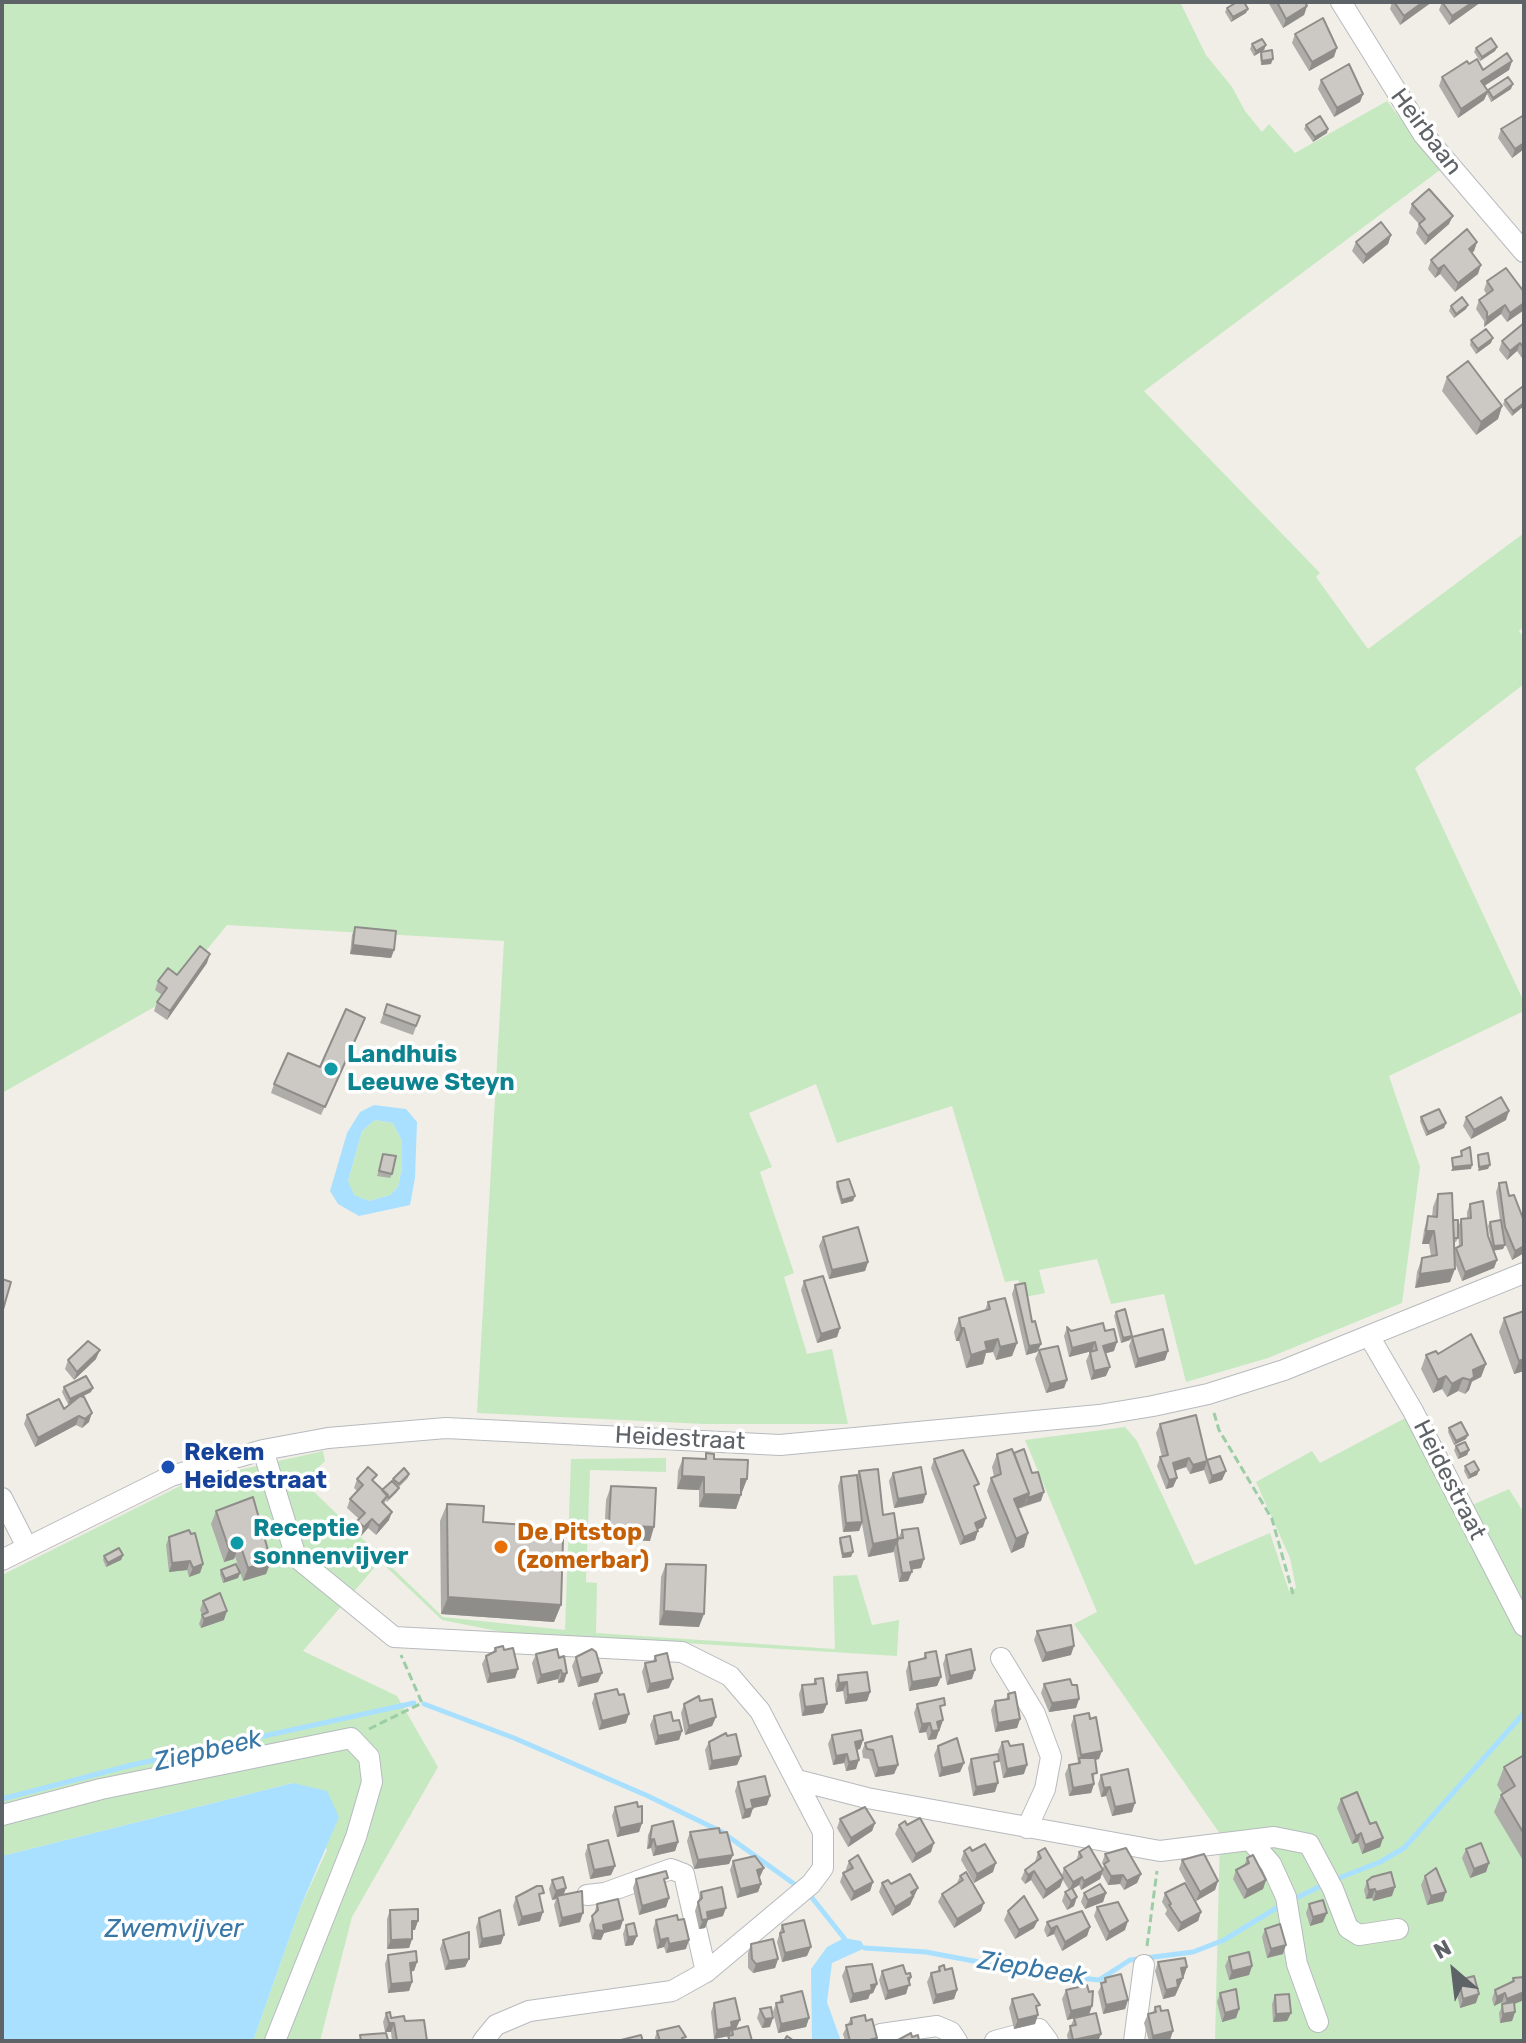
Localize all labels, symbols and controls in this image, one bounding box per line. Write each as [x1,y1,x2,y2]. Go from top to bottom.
street label: Heirbaan [1384,83,1468,181]
place label: Landhuis Leeuwe Steyn [347,1041,515,1097]
marker: Landhuis Leeuwe Steyn [322,1060,340,1078]
street label: Heidestraat [1407,1415,1491,1545]
street label: Heidestraat [614,1421,746,1457]
place label: Rekem Heidestraat [184,1439,327,1495]
marker: Rekem Heidestraat [159,1458,177,1476]
place label: Receptie sonnenvijver [253,1515,408,1571]
place label: De Pitstop (zomerbar) [517,1519,649,1575]
marker: Receptie sonnenvijver [228,1534,246,1552]
marker: De Pitstop (zomerbar) [492,1538,510,1556]
water label: Ziepbeek [151,1723,265,1779]
water label: Zwemvijver [105,1913,243,1945]
north arrow [1414,1931,1494,2011]
text: N [1429,1934,1456,1965]
water label: Ziepbeek [975,1945,1089,1993]

